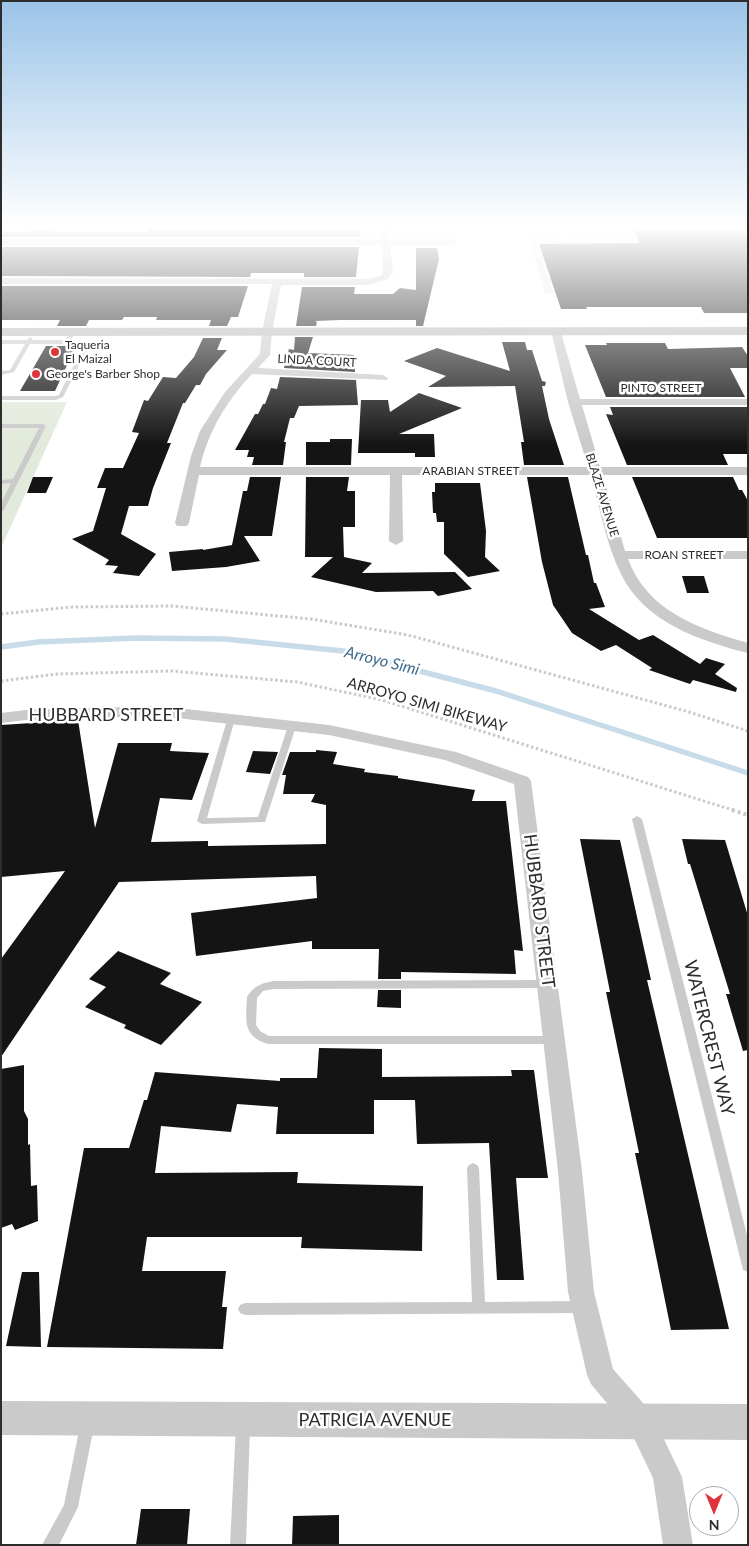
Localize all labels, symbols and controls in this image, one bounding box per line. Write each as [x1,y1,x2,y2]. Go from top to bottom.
place label: Taqueria El Maizal [65,338,112,366]
marker: Taqueria El Maizal [49,346,61,358]
street label: LINDA COURT [277,352,357,370]
place label: George's Barber Shop [46,367,160,381]
marker: George's Barber Shop [30,368,42,380]
street label: PINTO STREET [620,381,702,395]
street label: BLAZE AVENUE [582,451,622,539]
street label: ARABIAN STREET [422,464,520,478]
street label: ROAN STREET [644,548,724,562]
water label: Arroyo Simi [343,642,421,680]
street label: ARROYO SIMI BIKEWAY [345,674,509,736]
street label: HUBBARD STREET [29,704,183,726]
street label: HUBBARD STREET [519,833,559,989]
street label: WATERCREST WAY [679,958,739,1118]
street label: PATRICIA AVENUE [299,1409,451,1431]
north arrow [689,1486,739,1536]
text: N [709,1517,719,1534]

